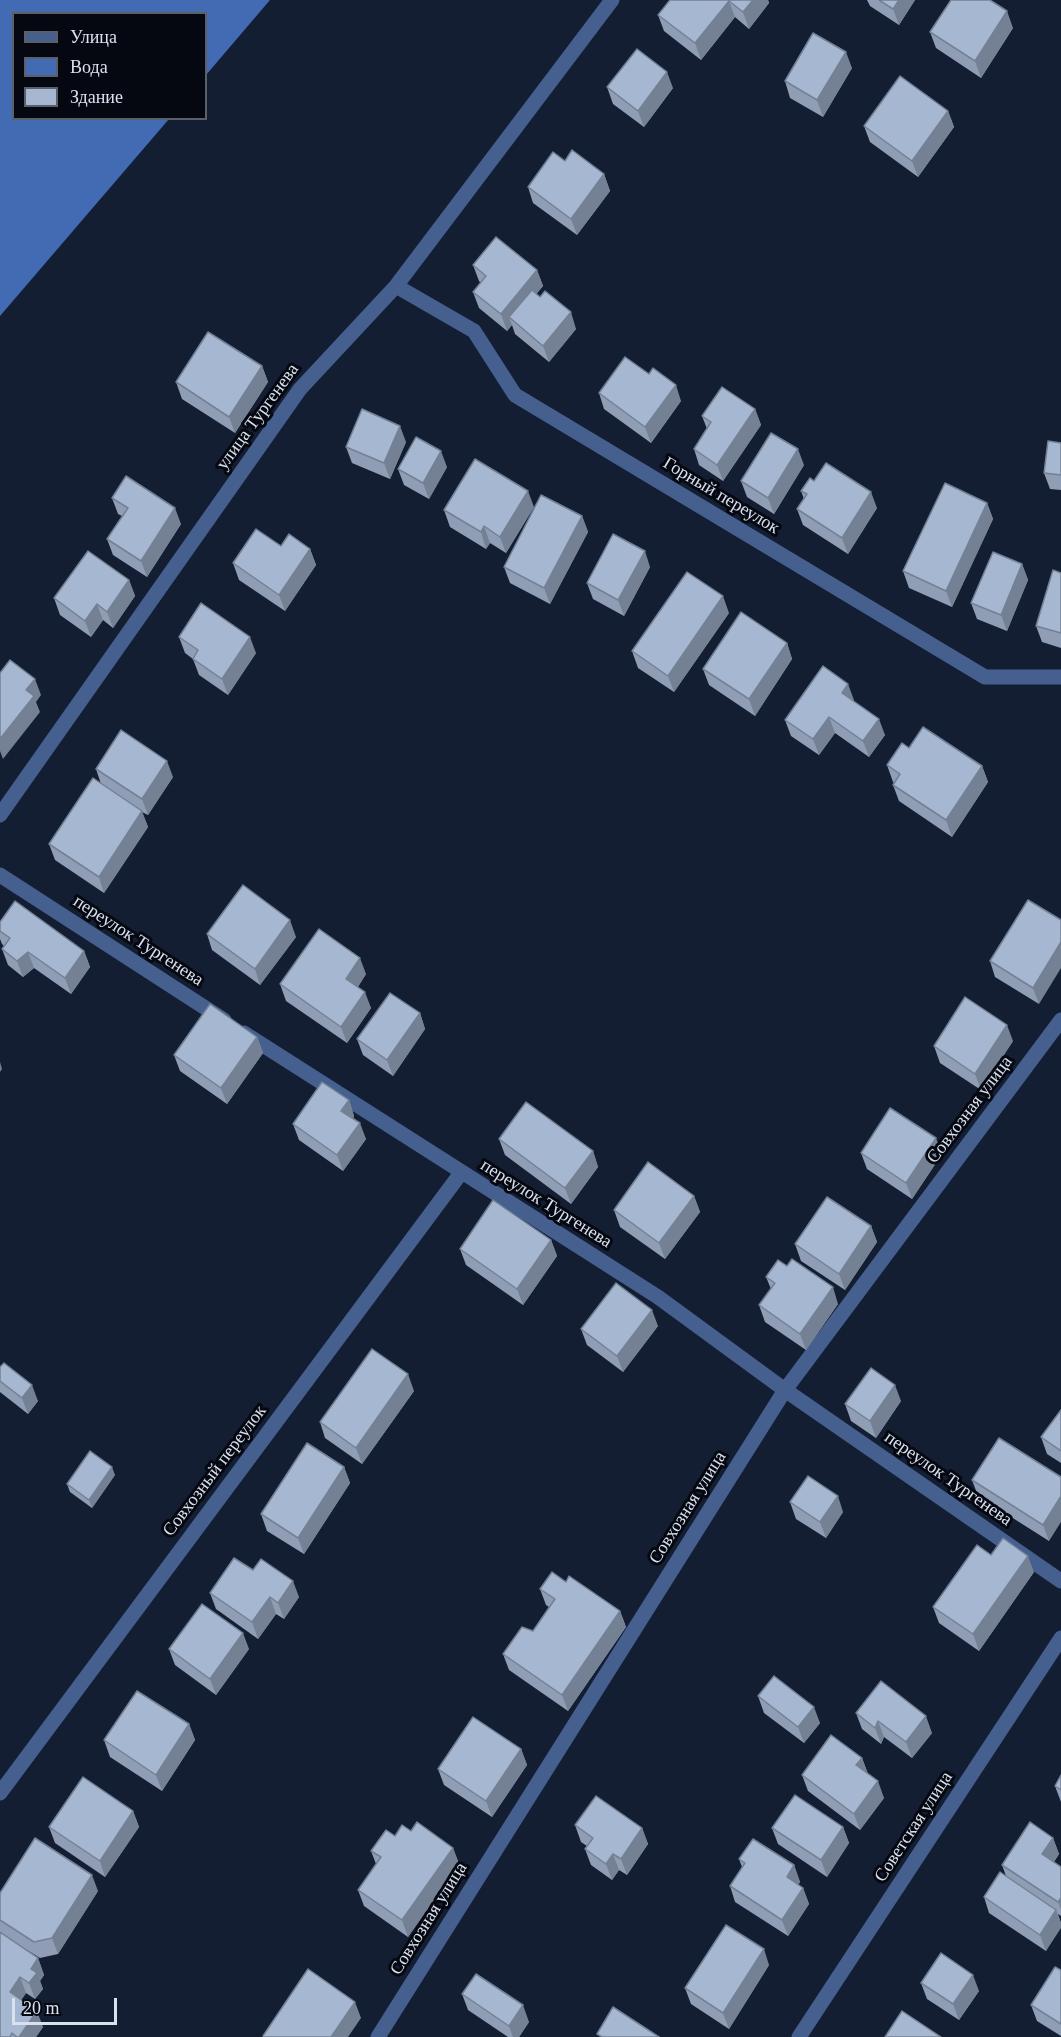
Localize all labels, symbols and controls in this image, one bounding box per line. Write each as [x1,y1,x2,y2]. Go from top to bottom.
legend [12,12,207,120]
text: Улица [70,27,117,47]
text: Вода [70,57,108,77]
text: Здание [70,87,123,107]
street label: улица Тургенева [212,360,304,474]
street label: Горный переулок [659,453,783,539]
street label: переулок Тургенева [69,891,207,991]
street label: Совхозная улица [923,1052,1017,1168]
street label: переулок Тургенева [476,1155,616,1253]
street label: Совхозный переулок [159,1401,271,1541]
street label: переулок Тургенева [880,1427,1016,1531]
street label: Совхозная улица [645,1448,731,1568]
street label: Советская улица [870,1768,958,1886]
street label: Совхозная улица [386,1859,472,1979]
scale bar [15,1986,120,2024]
text: 20 m [23,1998,60,2018]

